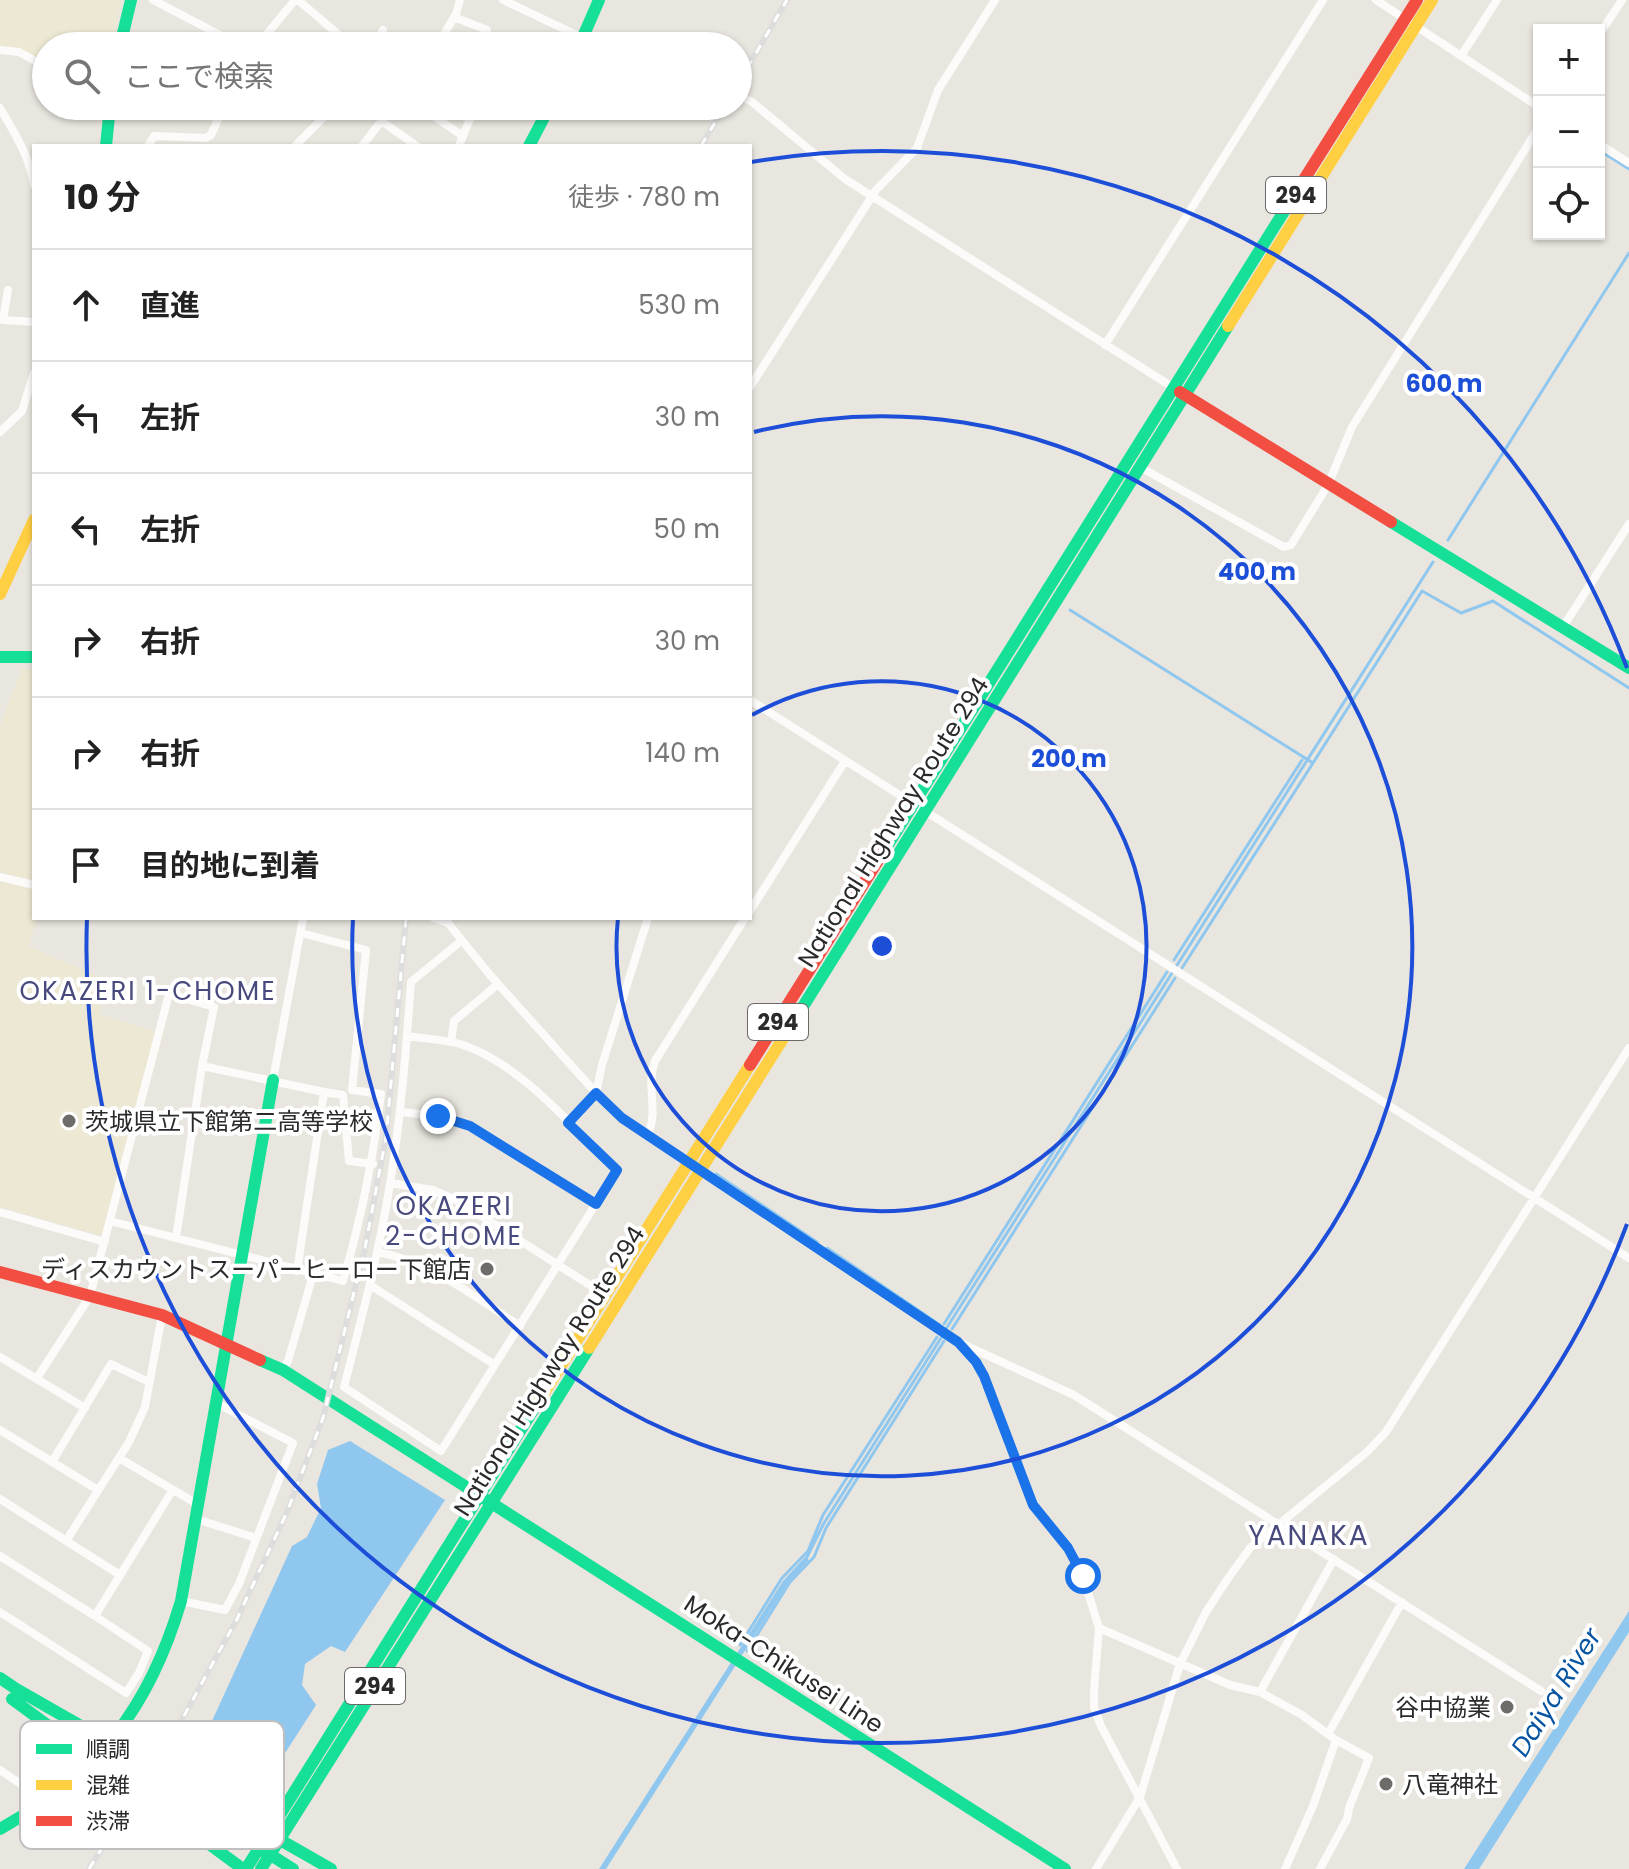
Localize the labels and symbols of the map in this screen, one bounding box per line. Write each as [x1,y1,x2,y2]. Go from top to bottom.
road number: 294 [1266,177,1326,213]
text: 600 m [1405,367,1483,400]
text: 400 m [1218,555,1296,588]
street label: National Highway Route 294 [790,671,996,973]
text: 200 m [1031,742,1107,775]
centre of rings [868,932,896,960]
district label: OKAZERI 1-CHOME [20,973,276,1009]
road number: 294 [748,1004,808,1040]
route end [420,1098,456,1134]
place label: 茨城県立下館第二高等学校 [85,1105,373,1138]
marker: 茨城県立下館第二高等学校 [60,1112,78,1130]
district label: OKAZERI 2-CHOME [385,1188,523,1254]
street label: National Highway Route 294 [446,1220,652,1522]
place label: ディスカウントスーパーヒーロー下館店 [41,1253,471,1286]
marker: ディスカウントスーパーヒーロー下館店 [478,1260,496,1278]
district label: YANAKA [1248,1516,1370,1555]
route start [1065,1558,1101,1594]
street label: Moka-Chikusei Line [678,1587,890,1741]
water label: Daiya River [1502,1620,1610,1763]
road number: 294 [345,1668,405,1704]
place label: 谷中協業 [1395,1691,1491,1724]
marker: 谷中協業 [1498,1698,1516,1716]
legend [20,1721,284,1849]
text: 順調 [86,1734,130,1765]
place label: 八竜神社 [1402,1768,1498,1801]
text: 混雑 [86,1770,130,1801]
marker: 八竜神社 [1377,1775,1395,1793]
text: 渋滞 [86,1806,130,1837]

